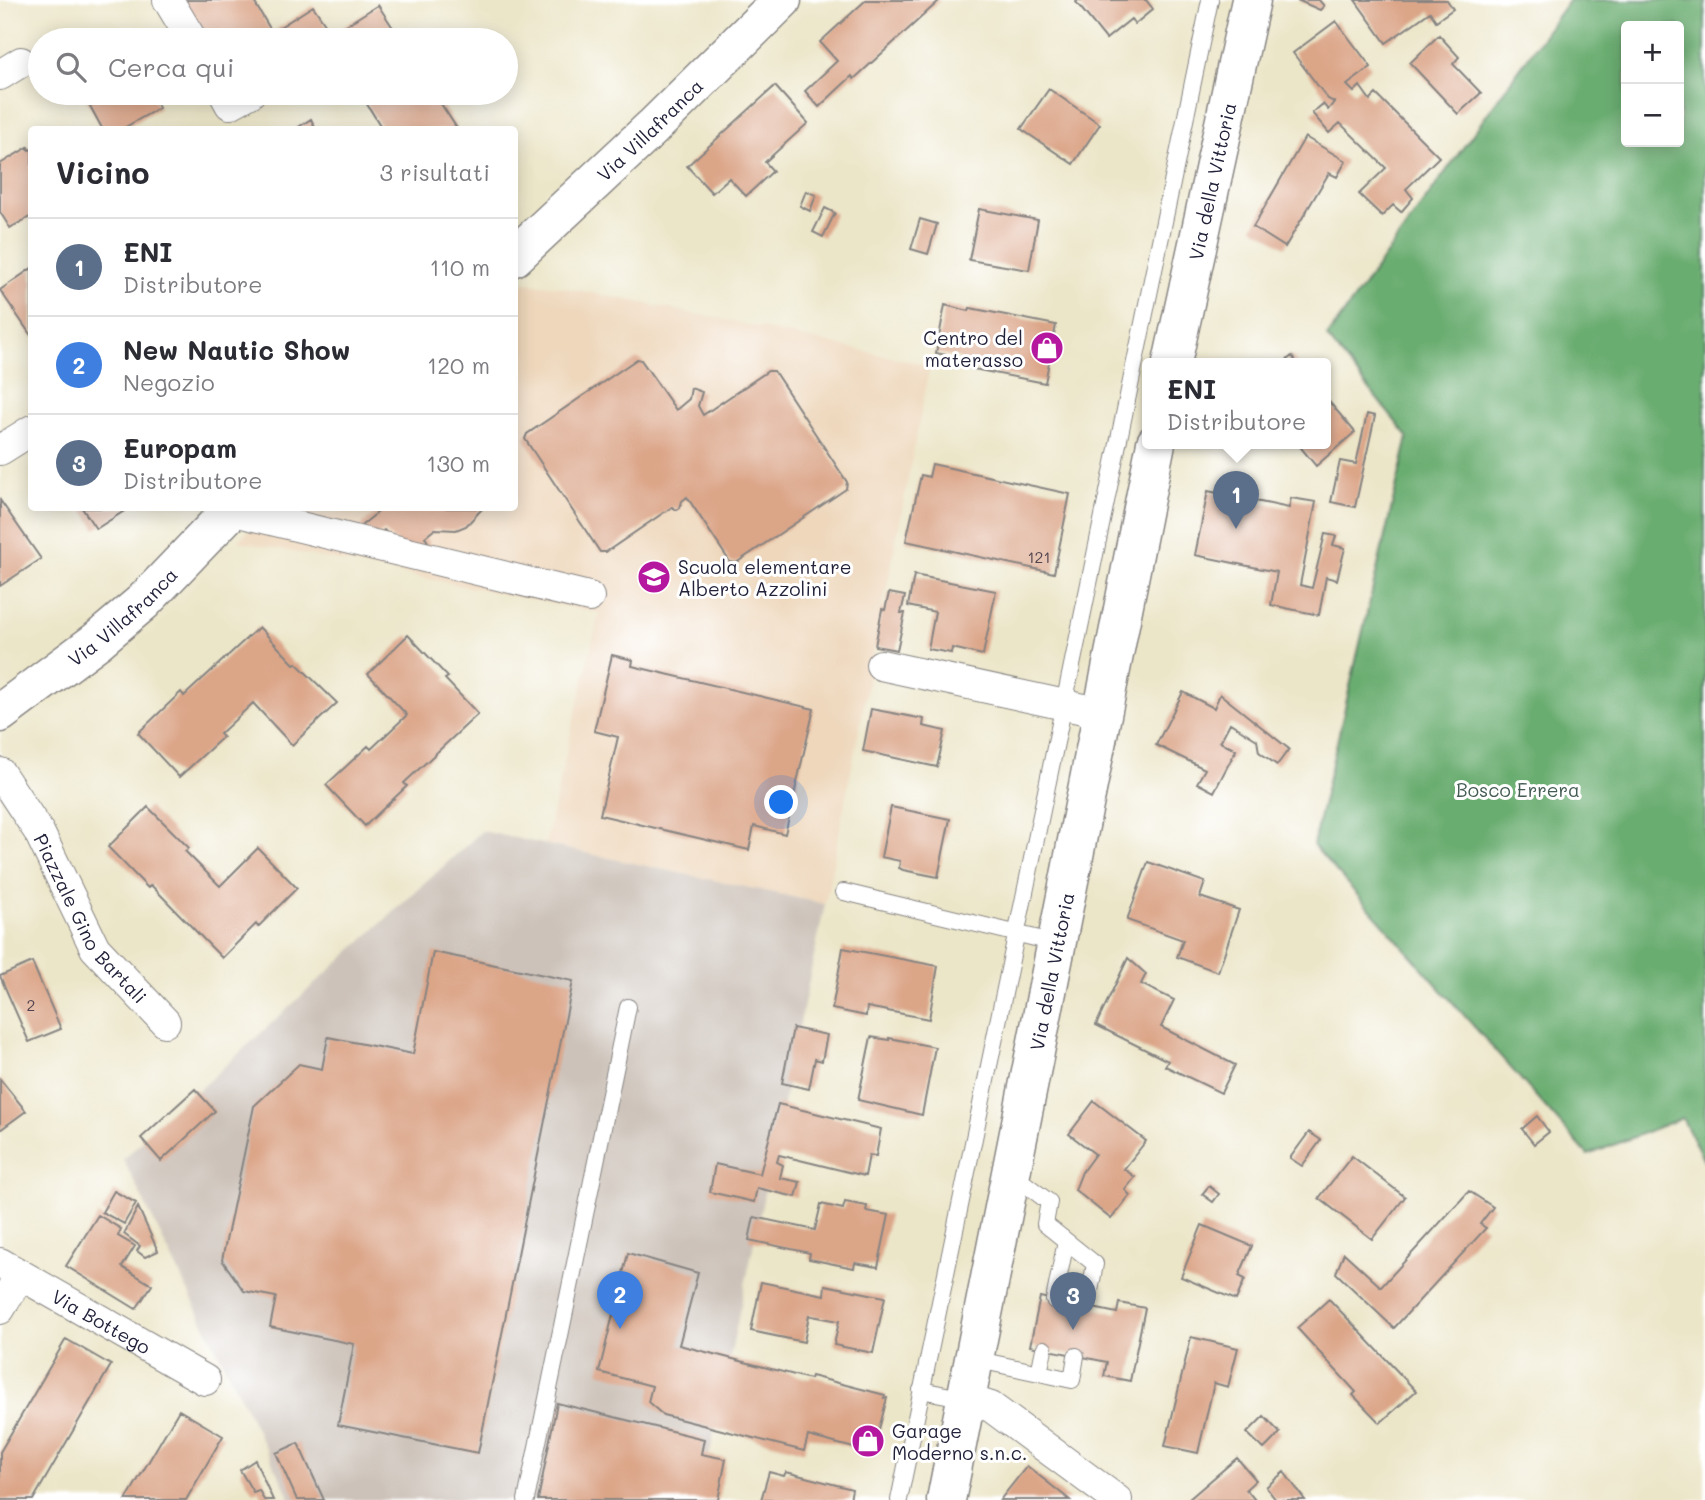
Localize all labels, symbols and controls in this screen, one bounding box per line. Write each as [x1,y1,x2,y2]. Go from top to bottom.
map controls [1621,21,1684,147]
button: + [1621,21,1684,84]
search box [28,28,518,105]
icon: search [52,48,90,86]
text: Cerca qui [108,50,234,84]
street label: Via Villafranca [591,73,708,186]
button: − [1621,84,1684,147]
street label: Via della Vittoria [1182,100,1241,262]
text: Vicino [56,152,150,192]
text: 3 risultati [379,157,490,187]
text: ENI [123,235,173,269]
text: 1 [74,252,84,282]
text: 110 m [430,252,490,282]
text: Distributore [123,269,263,299]
place label: Centro del materasso [923,325,1023,372]
shop icon: Centro del materasso [1028,329,1066,367]
text: New Nautic Show [123,333,351,367]
text: 2 [73,350,85,380]
text: 120 m [427,350,490,380]
popup [1142,358,1331,449]
text: Negozio [123,367,215,397]
text: ENI [1167,372,1216,406]
text: Distributore [1167,406,1306,436]
text: Europam [123,431,237,465]
text: 3 [72,448,86,478]
text: 130 m [426,448,490,478]
text: Distributore [123,465,263,495]
pin: 1 [1213,471,1259,529]
house number: 121 [1027,546,1051,567]
place label: Scuola elementare Alberto Azzolini [678,554,851,601]
school or university icon: Scuola elementare Alberto Azzolini [635,558,673,596]
street label: Via Villafranca [62,562,182,671]
park label: Bosco Errera [1456,777,1580,802]
your location [764,785,798,819]
street label: Piazzale Gino Bartali [29,829,153,1008]
street label: Via della Vittoria [1023,890,1079,1053]
house number: 2 [27,994,35,1015]
pin: 2 [597,1271,643,1329]
pin: 3 [1050,1272,1096,1330]
street label: Via Bottego [48,1283,156,1359]
place label: Garage Moderno s.n.c. [892,1418,1027,1465]
shop icon: Garage Moderno s.n.c. [849,1422,887,1460]

